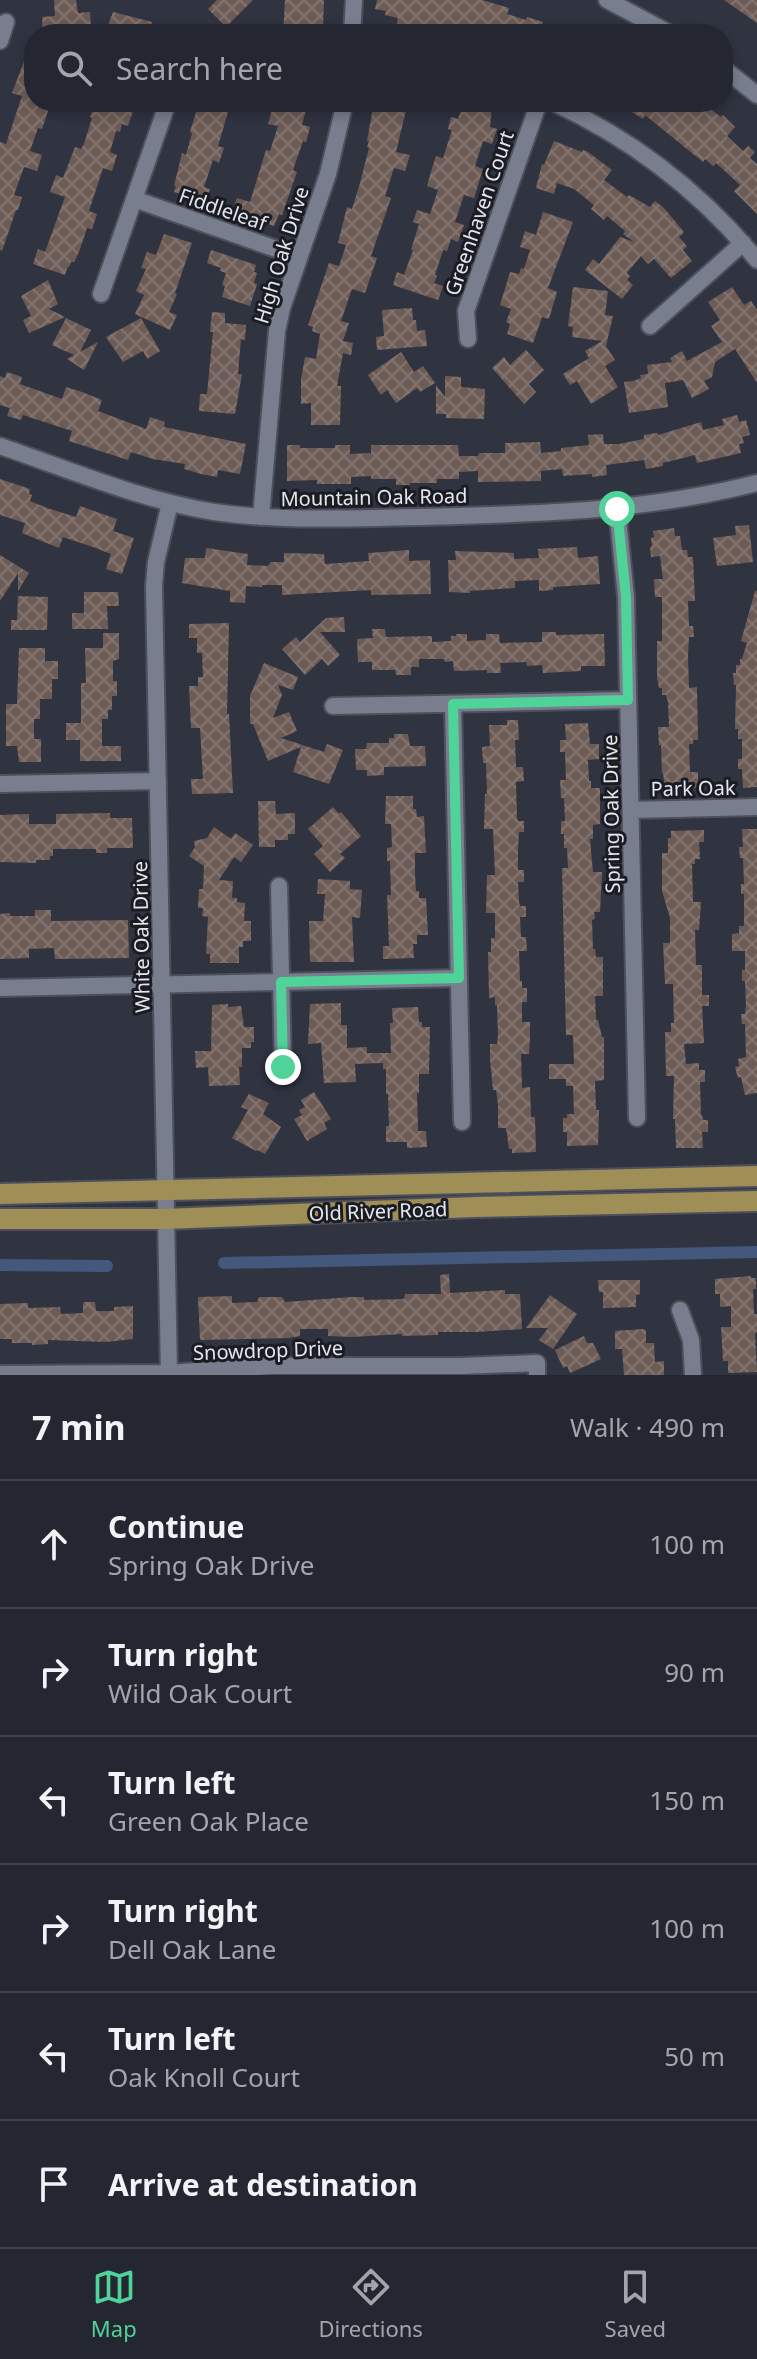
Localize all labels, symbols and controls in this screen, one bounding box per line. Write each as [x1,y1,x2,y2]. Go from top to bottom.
search box [24,24,733,112]
icon: search [52,46,96,90]
text: Search here [116,48,283,89]
street label: Greenhaven Court [438,127,520,299]
street label: Fiddleleaf [176,181,272,237]
street label: High Oak Drive [247,183,315,327]
street label: Mountain Oak Road [280,482,468,512]
route start [599,491,635,527]
street label: Spring Oak Drive [596,734,626,894]
street label: Park Oak [650,774,736,802]
street label: White Oak Drive [126,861,156,1013]
route end [265,1049,301,1085]
street label: Old River Road [308,1195,448,1227]
street label: Snowdrop Drive [193,1334,343,1366]
text: 7 min [32,1404,126,1450]
text: Walk · 490 m [570,1409,725,1445]
text: Continue [108,1506,244,1547]
icon: ahead [32,1522,76,1566]
text: 100 m [649,1526,725,1562]
text: Spring Oak Drive [108,1547,314,1583]
text: Turn right [108,1634,258,1675]
icon: right [32,1650,76,1694]
text: 90 m [664,1654,725,1690]
text: Wild Oak Court [108,1675,292,1711]
text: Turn left [108,1762,236,1803]
icon: left [32,1778,76,1822]
text: 150 m [649,1782,725,1818]
text: Green Oak Place [108,1803,309,1839]
text: Turn right [108,1890,258,1931]
icon: right [32,1906,76,1950]
text: 100 m [649,1910,725,1946]
text: Dell Oak Lane [108,1931,276,1967]
text: Turn left [108,2018,236,2059]
icon: left [32,2034,76,2078]
text: 50 m [664,2038,725,2074]
text: Oak Knoll Court [108,2059,300,2095]
icon: arrive [32,2162,76,2206]
text: Arrive at destination [108,2164,418,2205]
tab: Map [91,2265,137,2343]
tab: Directions [318,2265,423,2343]
tab: Saved [605,2265,666,2343]

